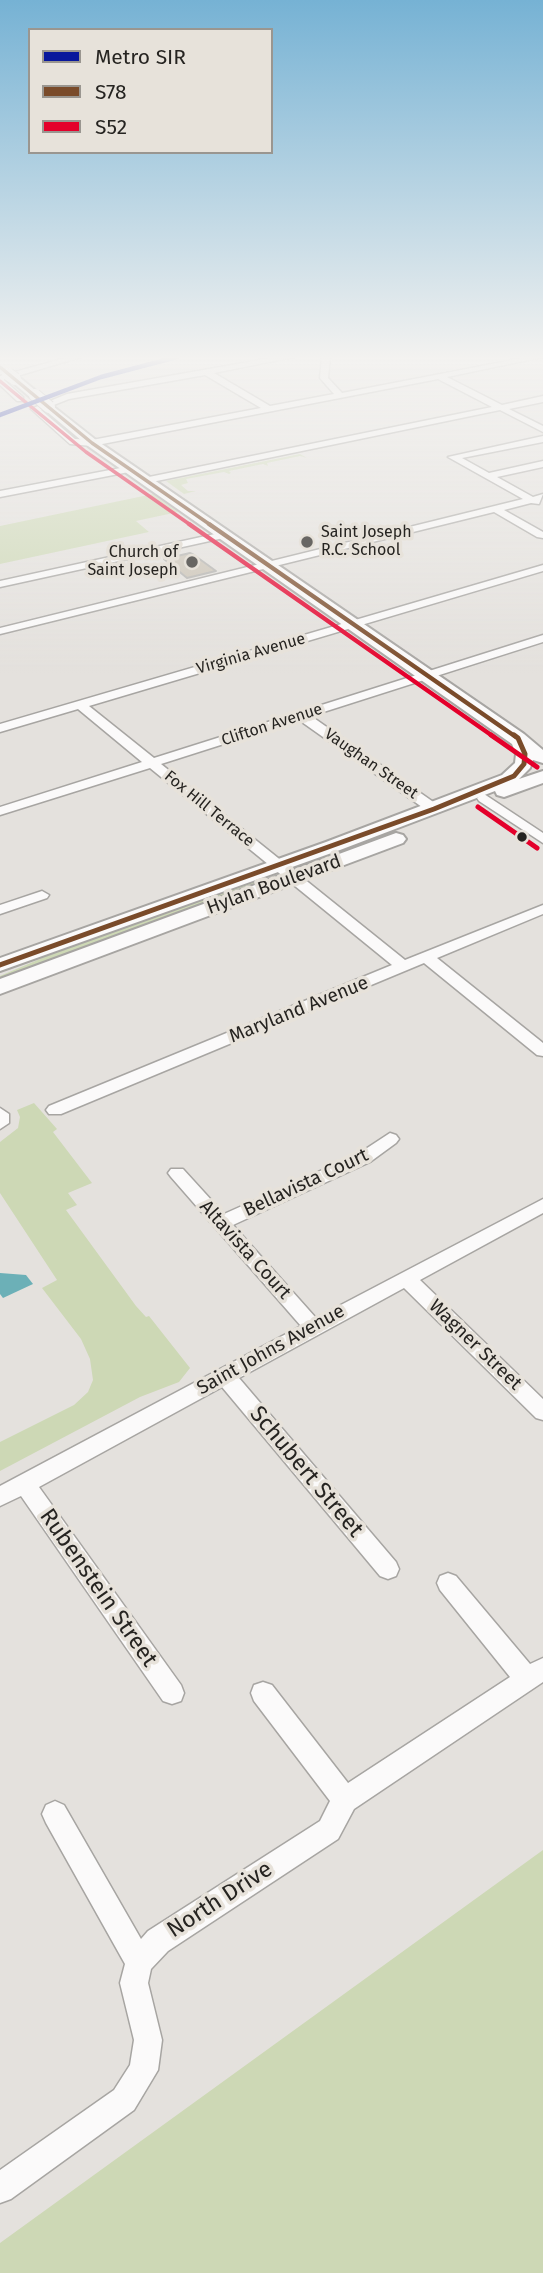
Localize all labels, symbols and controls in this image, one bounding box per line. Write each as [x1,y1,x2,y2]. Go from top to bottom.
legend [28,28,273,154]
text: Metro SIR [95,44,186,70]
text: S78 [95,79,127,105]
text: S52 [95,114,127,140]
place label: Saint Joseph R.C. School [321,523,412,561]
marker: Saint Joseph R.C. School [299,534,315,550]
place label: Church of Saint Joseph [87,543,178,581]
marker: Church of Saint Joseph [184,554,200,570]
street label: Virginia Avenue [194,629,308,679]
street label: Clifton Avenue [219,700,325,750]
street label: Vaughan Street [321,725,421,803]
street label: Fox Hill Terrace [160,767,258,851]
unlabelled marker [515,830,529,844]
street label: Hylan Boulevard [204,850,344,920]
street label: Maryland Avenue [226,972,372,1048]
street label: Bellavista Court [240,1144,372,1222]
street label: Altavista Court [195,1196,295,1304]
street label: Wagner Street [424,1295,526,1395]
street label: Saint Johns Avenue [193,1300,349,1400]
street label: Schubert Street [243,1401,369,1543]
street label: Rubenstein Street [33,1504,163,1672]
street label: North Drive [162,1856,278,1944]

